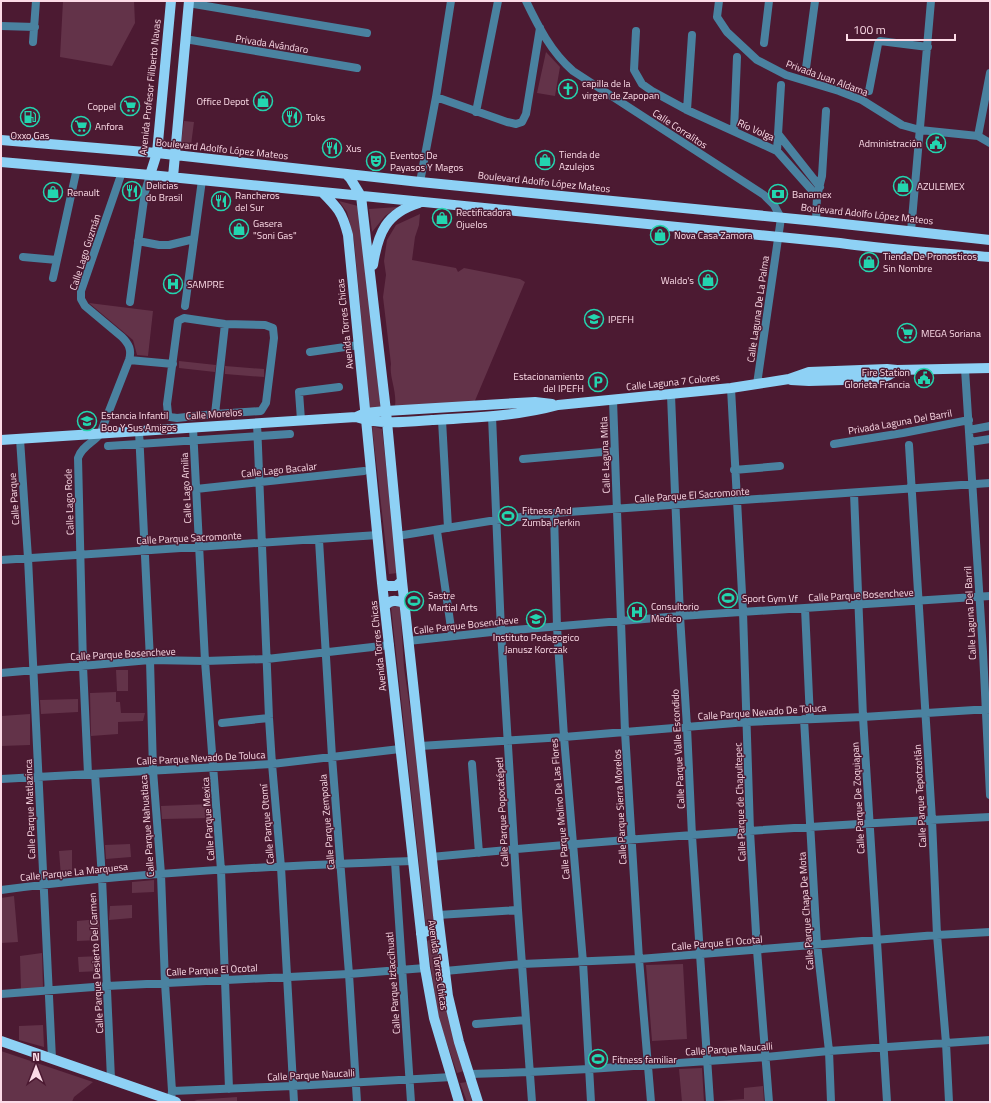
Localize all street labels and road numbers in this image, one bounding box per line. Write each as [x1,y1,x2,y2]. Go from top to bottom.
street label: Avenida Profesor Filiberto Navas [135,18,165,156]
street label: Privada Avándaro [234,31,310,57]
street label: Privada Juan Aldama [784,56,870,100]
street label: Calle Corralitos [650,106,711,153]
street label: Río Volga [735,115,777,145]
street label: Boulevard Adolfo López Mateos [155,135,289,163]
street label: Boulevard Adolfo López Mateos [477,168,611,196]
street label: Boulevard Adolfo López Mateos [800,200,934,228]
street label: Calle Lago Guzmán [66,212,104,292]
street label: Calle Laguna De La Palma [743,255,773,363]
street label: Avenida Torres Chicas [333,278,357,370]
street label: Calle Laguna 7 Colores [625,370,721,394]
street label: Calle Morelos [185,405,243,423]
street label: Privada Laguna Del Barril [847,405,953,439]
street label: Calle Laguna Mitla [596,416,614,494]
street label: Calle Lago Amilia [177,452,195,524]
street label: Calle Lago Bacalar [240,459,318,481]
street label: Calle Lago Rode [60,469,78,535]
street label: Calle Parque [5,472,23,526]
street label: Calle Parque El Sacromonte [634,483,750,507]
street label: Calle Parque Sacromonte [136,528,242,548]
street label: Calle Laguna Del Barril [960,566,980,660]
street label: Calle Parque Bosencheve [808,585,914,605]
street label: Avenida Torres Chicas [366,600,390,692]
street label: Calle Parque Bosencheve [413,612,519,638]
street label: Calle Parque Bosencheve [70,644,176,664]
street label: Calle Parque Valle Escondido [667,689,689,809]
street label: Calle Parque Nevado De Toluca [697,700,827,724]
street label: Calle Parque Molino De Las Flores [546,737,574,880]
street label: Calle Parque de Chapultepec [730,742,750,862]
street label: Calle Parque De Zoquiapan [848,742,868,854]
street label: Calle Parque Tepotzotlán [910,744,930,848]
street label: Calle Parque Nevado De Toluca [136,747,266,769]
street label: Calle Parque Sierra Morelos [609,749,631,865]
street label: Calle Parque Popocatépetl [492,757,512,867]
street label: Calle Parque Matlazinca [21,759,39,859]
street label: Calle Parque Zempoala [315,774,339,870]
street label: Calle Parque Nahuatlaca [136,775,158,877]
street label: Calle Parque Mexica [198,777,218,861]
street label: Calle Parque Otomí [256,783,278,865]
street label: Calle Parque Chapa De Mota [794,851,818,971]
street label: Calle Parque La Marquesa [19,859,129,885]
street label: Calle Parque Desierto Del Carmen [85,892,107,1034]
street label: Avenida Torres Chicas [424,919,452,1011]
street label: Calle Parque Iztaccíhuatl [382,931,404,1035]
street label: Calle Parque El Ocotal [671,932,763,954]
street label: Calle Parque El Ocotal [166,960,258,980]
street label: Calle Parque Naucalli [685,1038,773,1060]
street label: Calle Parque Naucalli [267,1065,355,1085]

